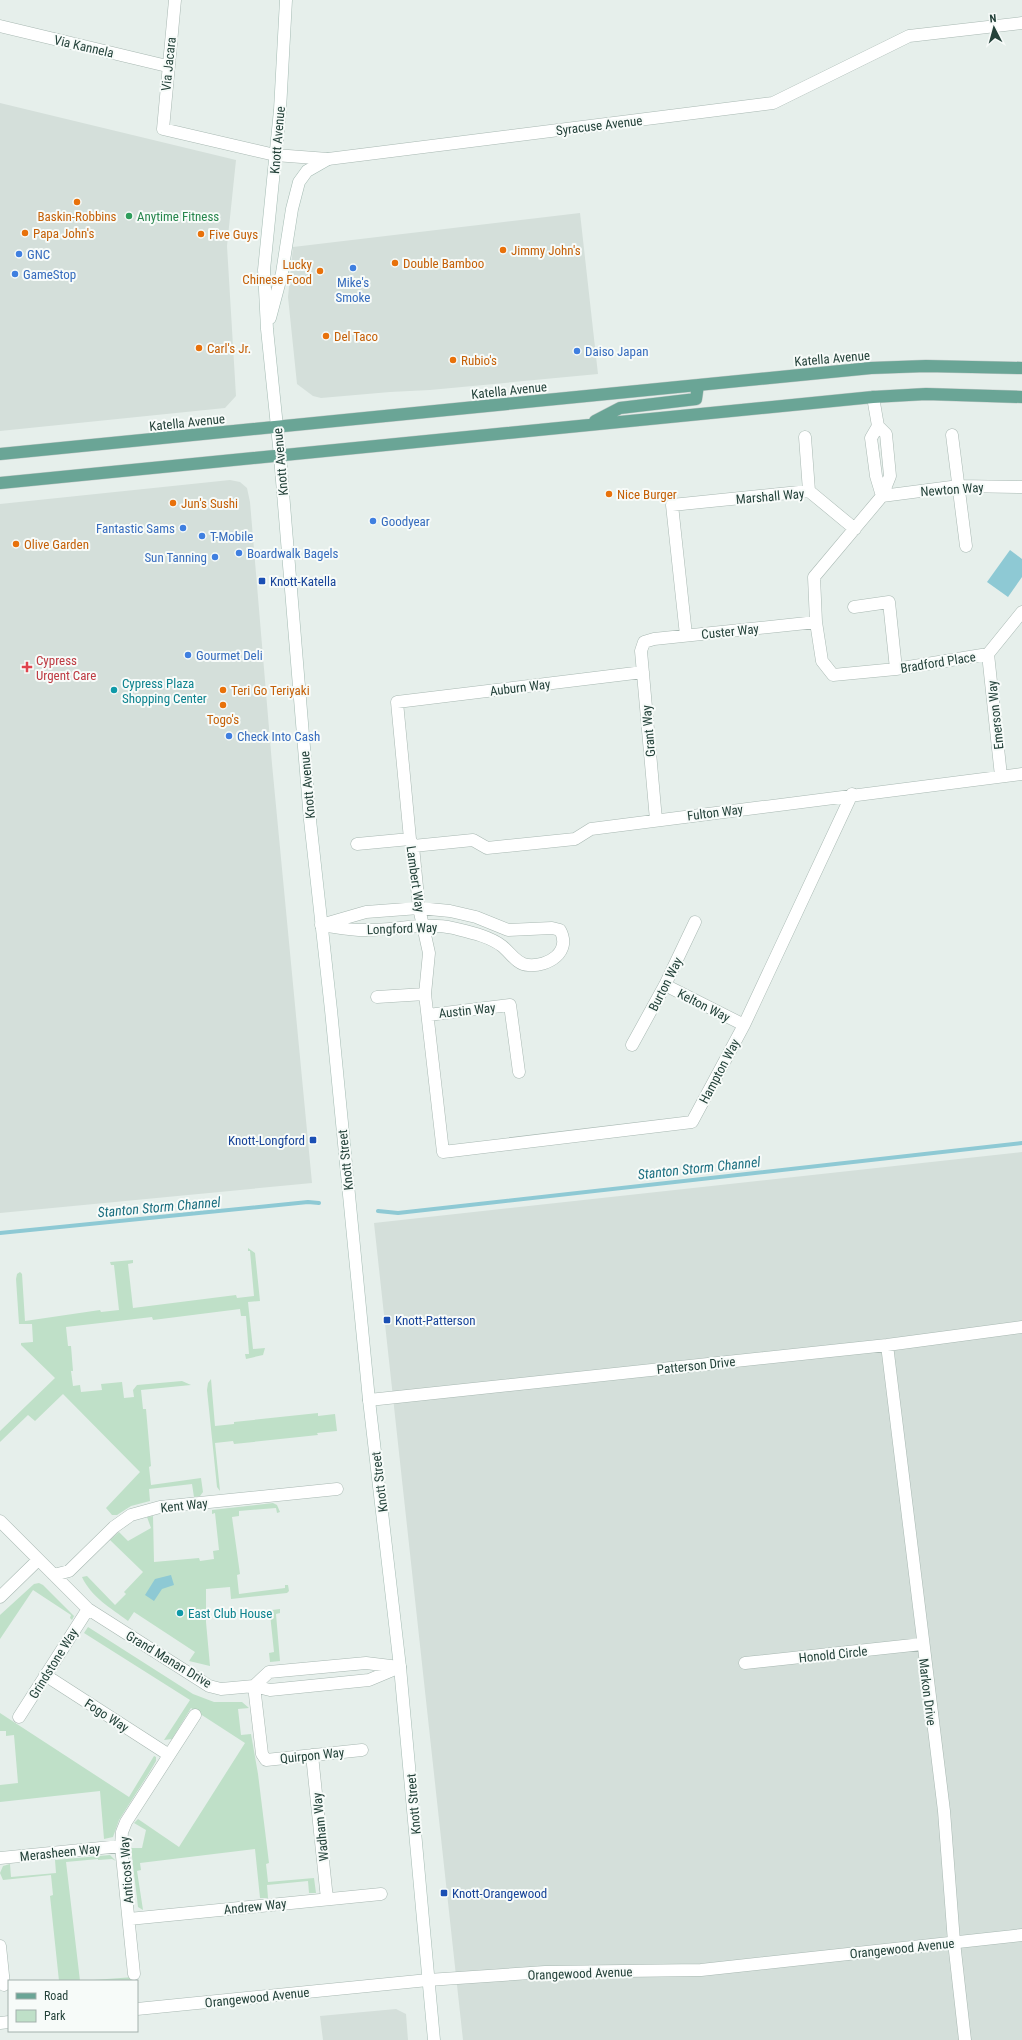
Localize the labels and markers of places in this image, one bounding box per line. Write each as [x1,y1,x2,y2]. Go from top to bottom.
marker: Baskin-Robbins [72,197,82,207]
place label: Baskin-Robbins [37,209,117,224]
place label: Anytime Fitness [137,209,219,224]
marker: Anytime Fitness [124,211,134,221]
place label: Papa John's [33,226,94,241]
place label: Five Guys [209,227,258,242]
marker: Papa John's [20,228,30,238]
marker: Five Guys [196,229,206,239]
place label: Jimmy John's [511,243,581,258]
marker: Jimmy John's [498,245,508,255]
place label: GNC [27,247,50,262]
marker: GNC [14,249,24,259]
place label: Double Bamboo [403,256,484,271]
place label: Lucky Chinese Food [242,257,313,287]
marker: Double Bamboo [390,258,400,268]
marker: Mike's Smoke [348,263,358,273]
marker: Lucky Chinese Food [315,266,325,276]
place label: GameStop [23,267,76,282]
marker: GameStop [10,269,20,279]
place label: Mike's Smoke [336,275,370,305]
place label: Del Taco [334,329,378,344]
marker: Del Taco [321,331,331,341]
place label: Carl's Jr. [207,341,251,356]
marker: Carl's Jr. [194,343,204,353]
place label: Daiso Japan [585,344,649,359]
marker: Daiso Japan [572,346,582,356]
place label: Rubio's [461,353,497,368]
marker: Rubio's [448,355,458,365]
place label: Nice Burger [617,487,677,502]
marker: Nice Burger [604,489,614,499]
place label: Jun's Sushi [181,496,238,511]
marker: Jun's Sushi [168,498,178,508]
place label: Goodyear [381,514,430,529]
marker: Goodyear [368,516,378,526]
place label: Fantastic Sams [96,521,175,536]
marker: Fantastic Sams [178,523,188,533]
place label: T-Mobile [210,529,253,544]
marker: T-Mobile [197,531,207,541]
place label: Olive Garden [24,537,89,552]
marker: Olive Garden [11,539,21,549]
place label: Boardwalk Bagels [247,546,338,561]
marker: Boardwalk Bagels [234,548,244,558]
place label: Sun Tanning [144,550,207,565]
marker: Sun Tanning [210,552,220,562]
place label: Knott-Katella [270,574,336,589]
marker: Knott-Katella [257,576,267,586]
place label: Gourmet Deli [196,648,263,663]
marker: Gourmet Deli [183,650,193,660]
place label: Cypress Urgent Care [36,653,96,683]
marker: Cypress Urgent Care [21,661,33,673]
place label: Cypress Plaza Shopping Center [122,676,207,706]
place label: Teri Go Teriyaki [231,683,310,698]
marker: Cypress Plaza Shopping Center [109,685,119,695]
marker: Teri Go Teriyaki [218,685,228,695]
marker: Togo's [218,700,228,710]
place label: Togo's [207,712,239,727]
place label: Check Into Cash [237,729,320,744]
marker: Check Into Cash [224,731,234,741]
place label: Knott-Longford [228,1133,305,1148]
marker: Knott-Longford [308,1135,318,1145]
place label: Knott-Patterson [395,1313,476,1328]
marker: Knott-Patterson [382,1315,392,1325]
place label: East Club House [188,1606,272,1621]
marker: East Club House [175,1608,185,1618]
place label: Knott-Orangewood [452,1886,547,1901]
marker: Knott-Orangewood [439,1888,449,1898]

